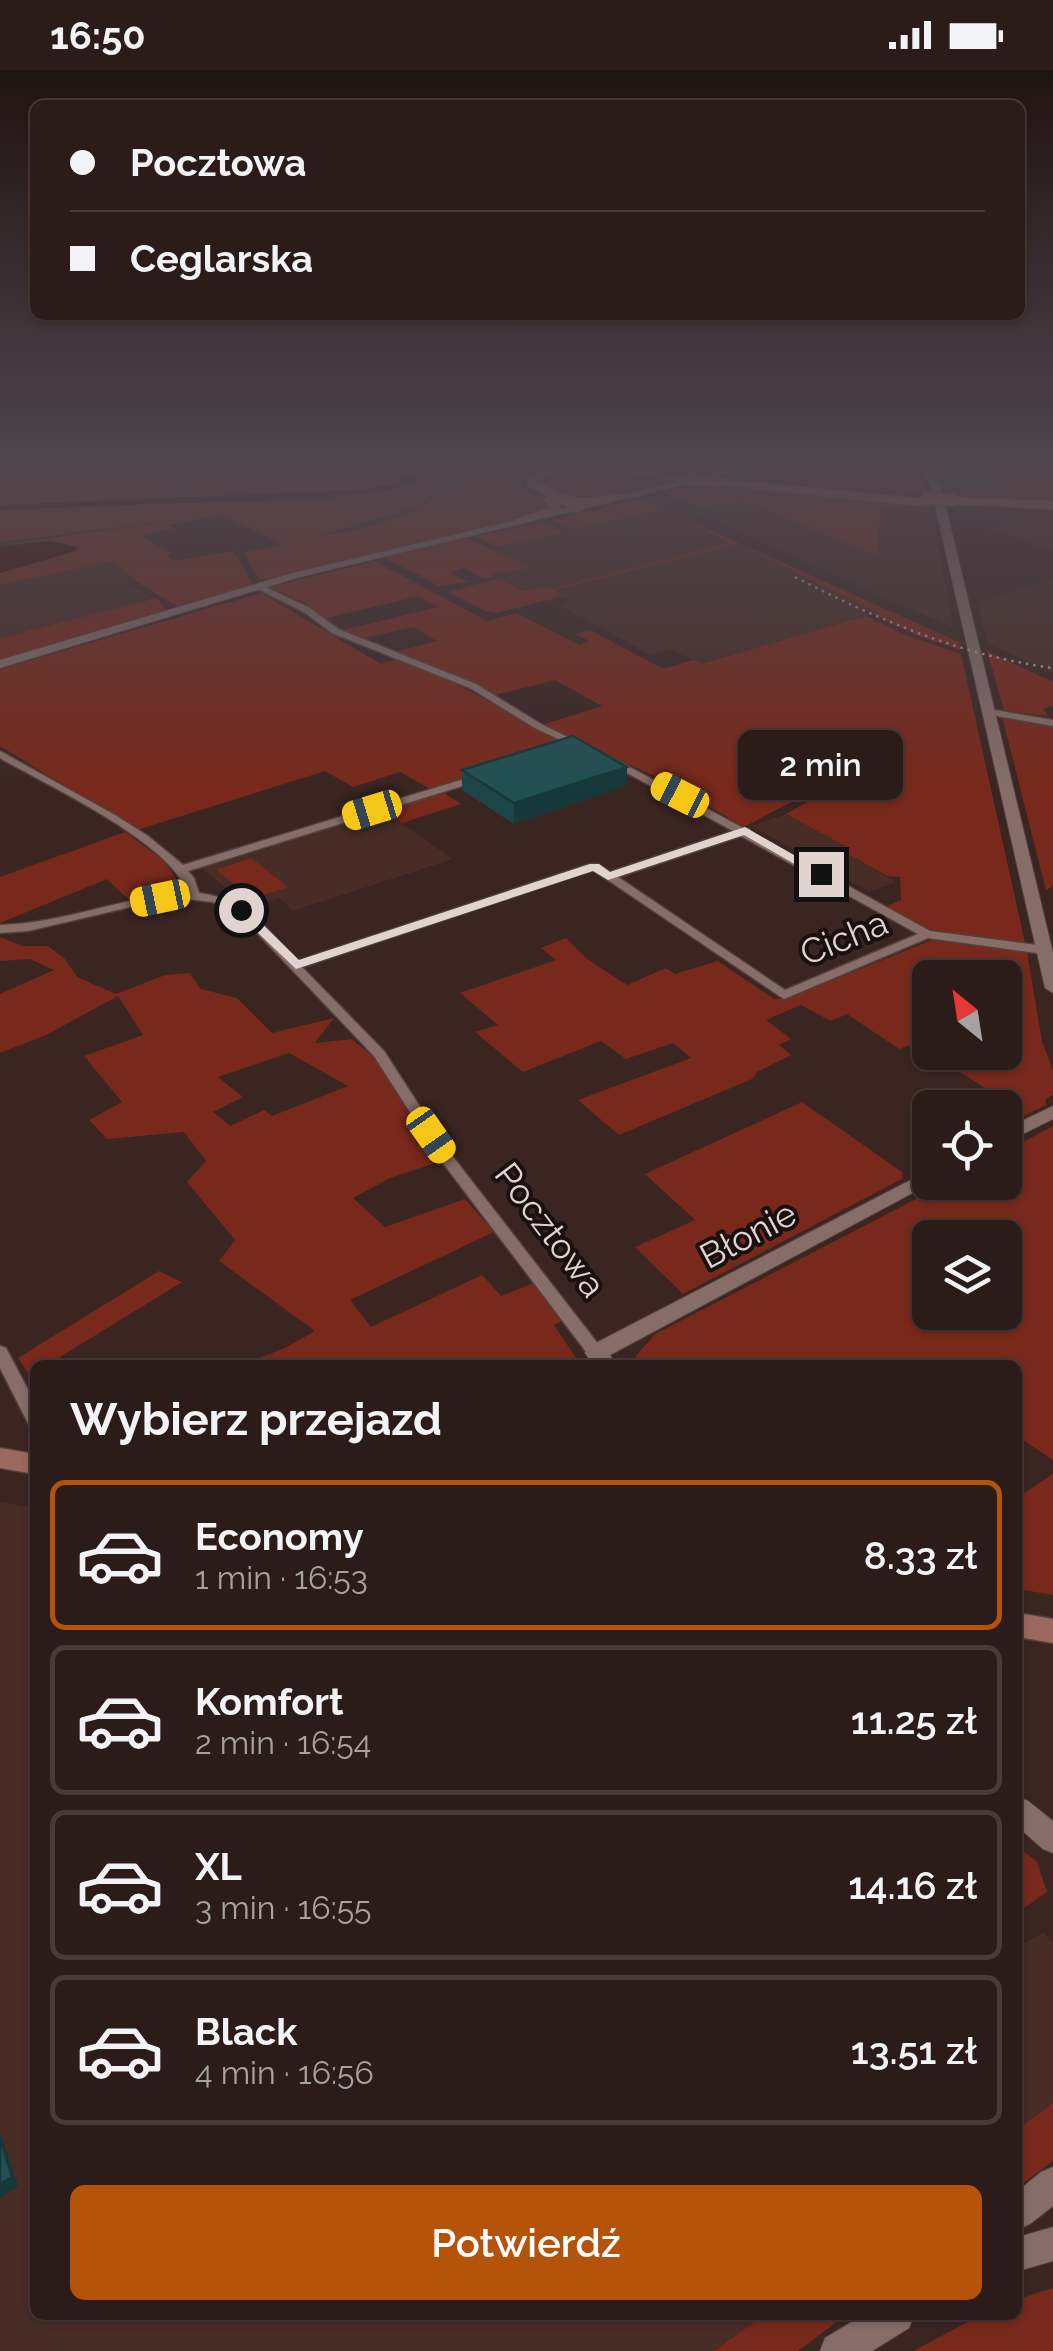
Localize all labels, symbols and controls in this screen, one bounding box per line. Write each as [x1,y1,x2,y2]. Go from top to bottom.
text: 16:50 [50,13,146,58]
text: Pocztowa [130,140,306,185]
text: Ceglarska [130,236,313,281]
callout: 2 min [738,729,904,799]
text: 2 min [780,746,861,783]
car [646,768,714,822]
car [339,787,405,833]
route end [799,852,844,897]
car [128,877,192,919]
route start [219,888,264,933]
street label: Cicha [794,902,893,973]
north arrow [912,960,1022,1070]
map controls [912,960,1022,1330]
button: locate [912,1090,1022,1200]
car [402,1102,460,1168]
street label: Pocztowa [487,1155,614,1305]
street label: Błonie [693,1192,803,1277]
button: layers [912,1220,1022,1330]
text: Wybierz przejazd [70,1393,442,1446]
icon: car [75,1510,165,1600]
text: Economy [195,1514,364,1559]
text: 8.33 zł [864,1533,977,1578]
text: 1 min · 16:53 [195,1559,368,1596]
icon: car [75,1675,165,1765]
text: Komfort [195,1679,344,1724]
text: 11.25 zł [851,1698,977,1743]
text: 2 min · 16:54 [195,1724,371,1761]
icon: car [75,1840,165,1930]
text: XL [195,1844,242,1889]
text: 14.16 zł [848,1863,977,1908]
text: 3 min · 16:55 [195,1889,372,1926]
icon: car [75,2005,165,2095]
text: Black [195,2009,297,2054]
text: 13.51 zł [851,2028,977,2073]
text: 4 min · 16:56 [195,2054,374,2091]
button: Potwierdź [70,2185,982,2300]

